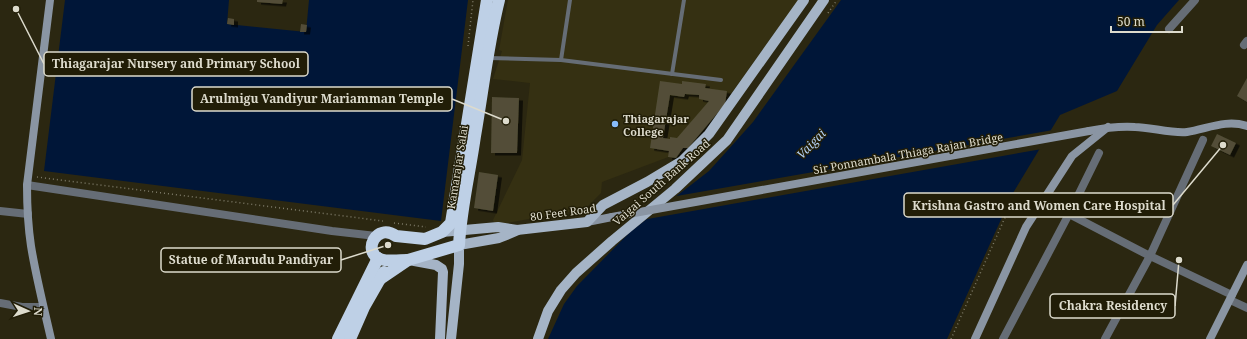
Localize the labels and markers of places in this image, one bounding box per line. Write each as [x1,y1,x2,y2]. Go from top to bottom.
callout: Thiagarajar Nursery and Primary School [44,52,308,76]
callout: Arulmigu Vandiyur Mariamman Temple [192,87,452,111]
place label: Thiagarajar College [623,111,689,139]
marker: Thiagarajar College [610,119,620,129]
callout: Krishna Gastro and Women Care Hospital [904,193,1173,217]
callout: Statue of Marudu Pandiyar [161,248,341,272]
callout: Chakra Residency [1050,294,1175,318]

